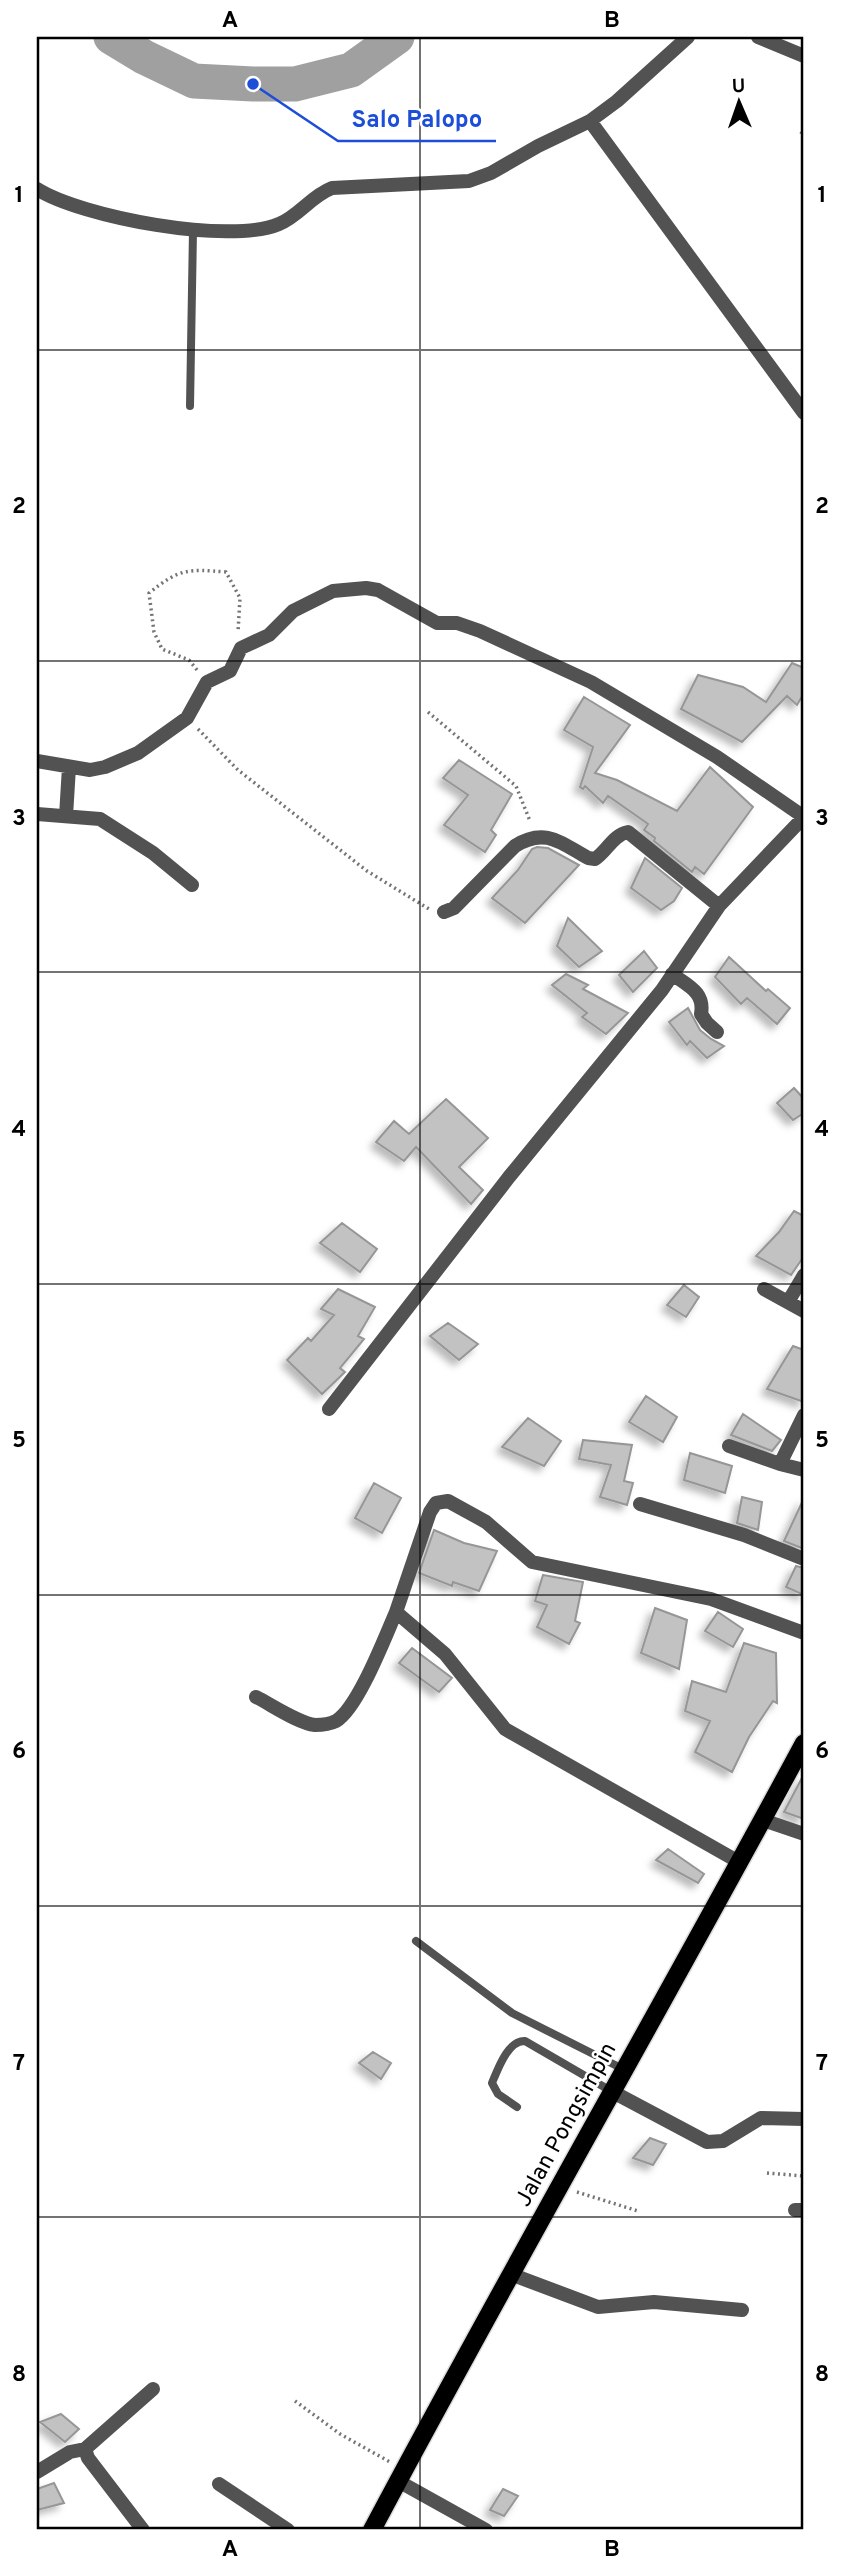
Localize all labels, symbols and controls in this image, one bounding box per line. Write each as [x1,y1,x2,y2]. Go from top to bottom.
text: A [222,7,238,36]
text: B [604,7,620,36]
north arrow [704,66,774,136]
text: U [731,75,746,99]
callout: Salo Palopo [338,96,496,141]
text: Salo Palopo [352,106,482,136]
text: 1 [14,182,24,211]
text: 1 [817,182,827,211]
text: 2 [12,493,26,522]
text: 2 [815,493,829,522]
text: 3 [12,805,26,834]
text: 3 [815,805,829,834]
text: 4 [12,1116,26,1145]
text: 4 [815,1116,829,1145]
text: 5 [12,1427,26,1456]
text: 5 [815,1427,829,1456]
text: 6 [12,1738,26,1767]
text: 6 [815,1738,829,1767]
street label: Jalan Pongsimpin [510,2038,624,2212]
text: 7 [13,2050,25,2079]
text: 7 [816,2050,828,2079]
text: 8 [12,2361,26,2390]
text: 8 [815,2361,829,2390]
text: A [222,2536,238,2565]
text: B [604,2536,620,2565]

